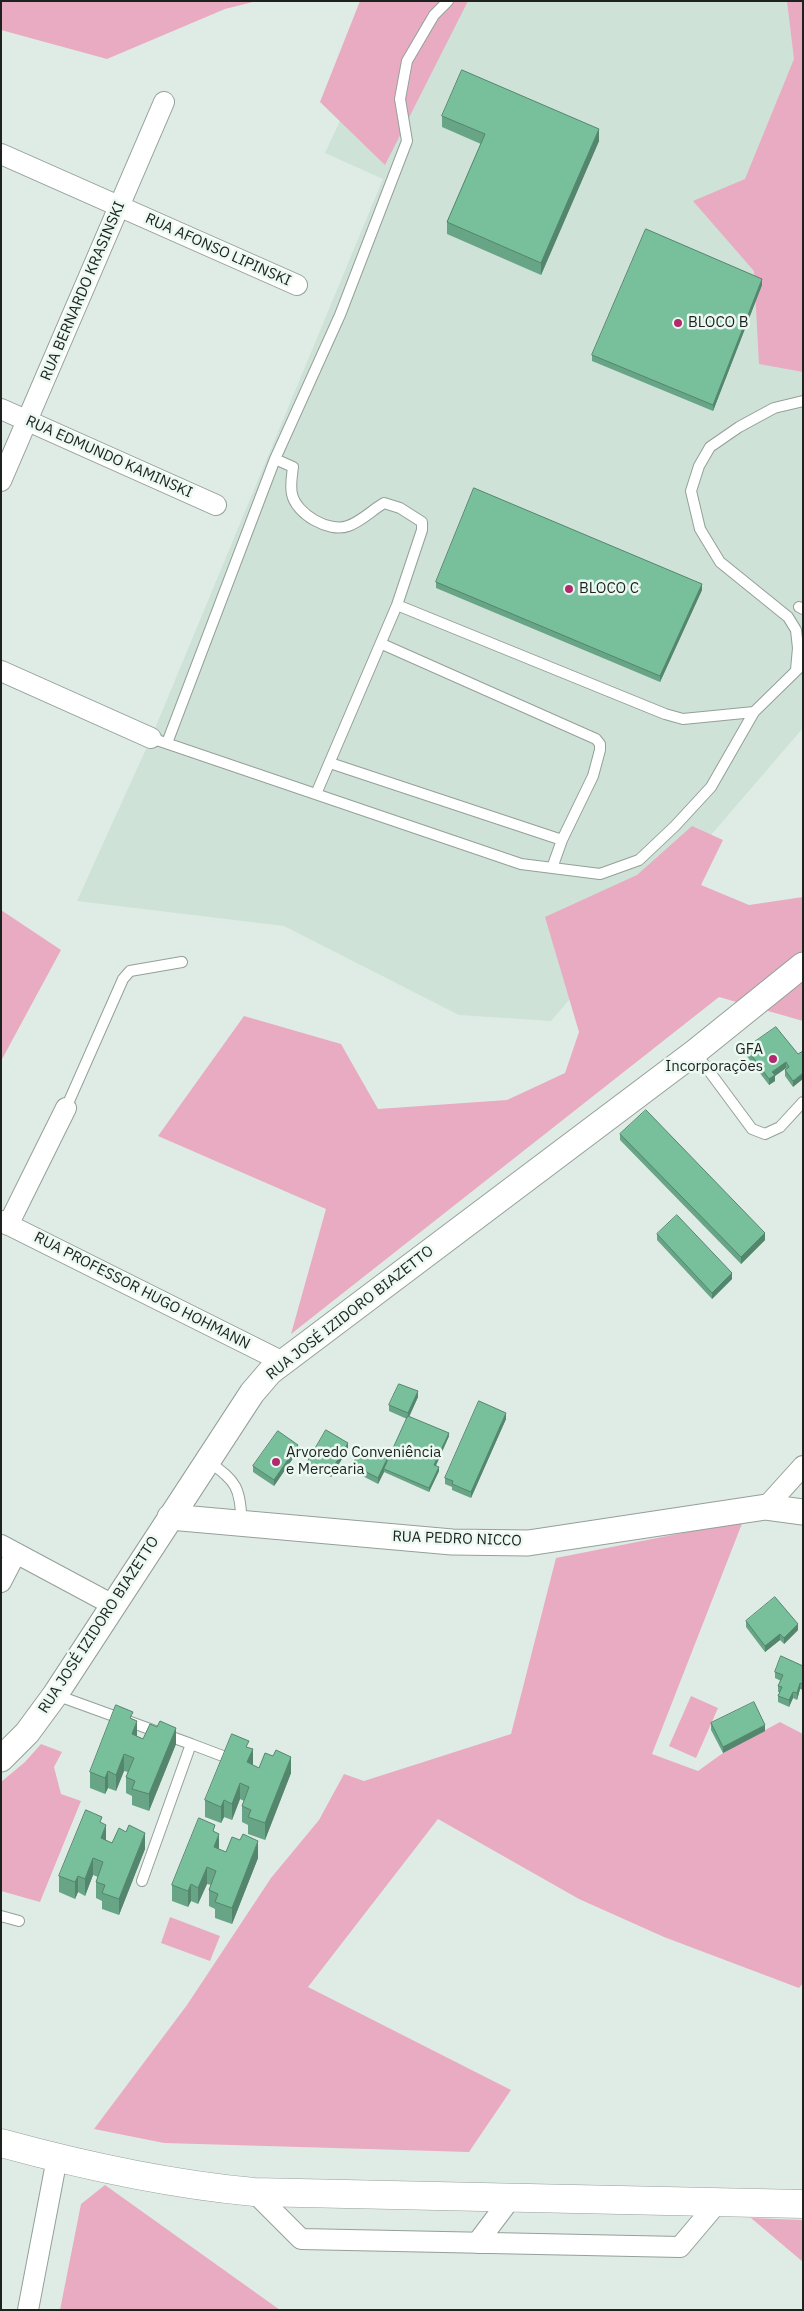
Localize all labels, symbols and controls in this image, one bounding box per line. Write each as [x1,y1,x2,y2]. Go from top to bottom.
street label: RUA BERNARDO KRASINSKI [37,199,129,383]
street label: RUA AFONSO LIPINSKI [142,210,294,290]
place label: BLOCO B [688,314,749,332]
marker: BLOCO B [672,317,684,329]
street label: RUA EDMUNDO KAMINSKI [23,412,195,502]
place label: BLOCO C [579,580,639,598]
marker: BLOCO C [563,583,575,595]
place label: GFA Incorporações [665,1041,763,1076]
marker: GFA Incorporações [767,1053,779,1065]
street label: RUA PROFESSOR HUGO HOHMANN [31,1228,253,1354]
street label: RUA JOSÉ IZIDORO BIAZETTO [263,1242,437,1384]
place label: Arvoredo Conveniência e Mercearia [286,1444,441,1479]
marker: Arvoredo Conveniência e Mercearia [270,1456,282,1468]
street label: RUA PEDRO NICCO [392,1528,522,1550]
street label: RUA JOSÉ IZIDORO BIAZETTO [35,1533,163,1717]

